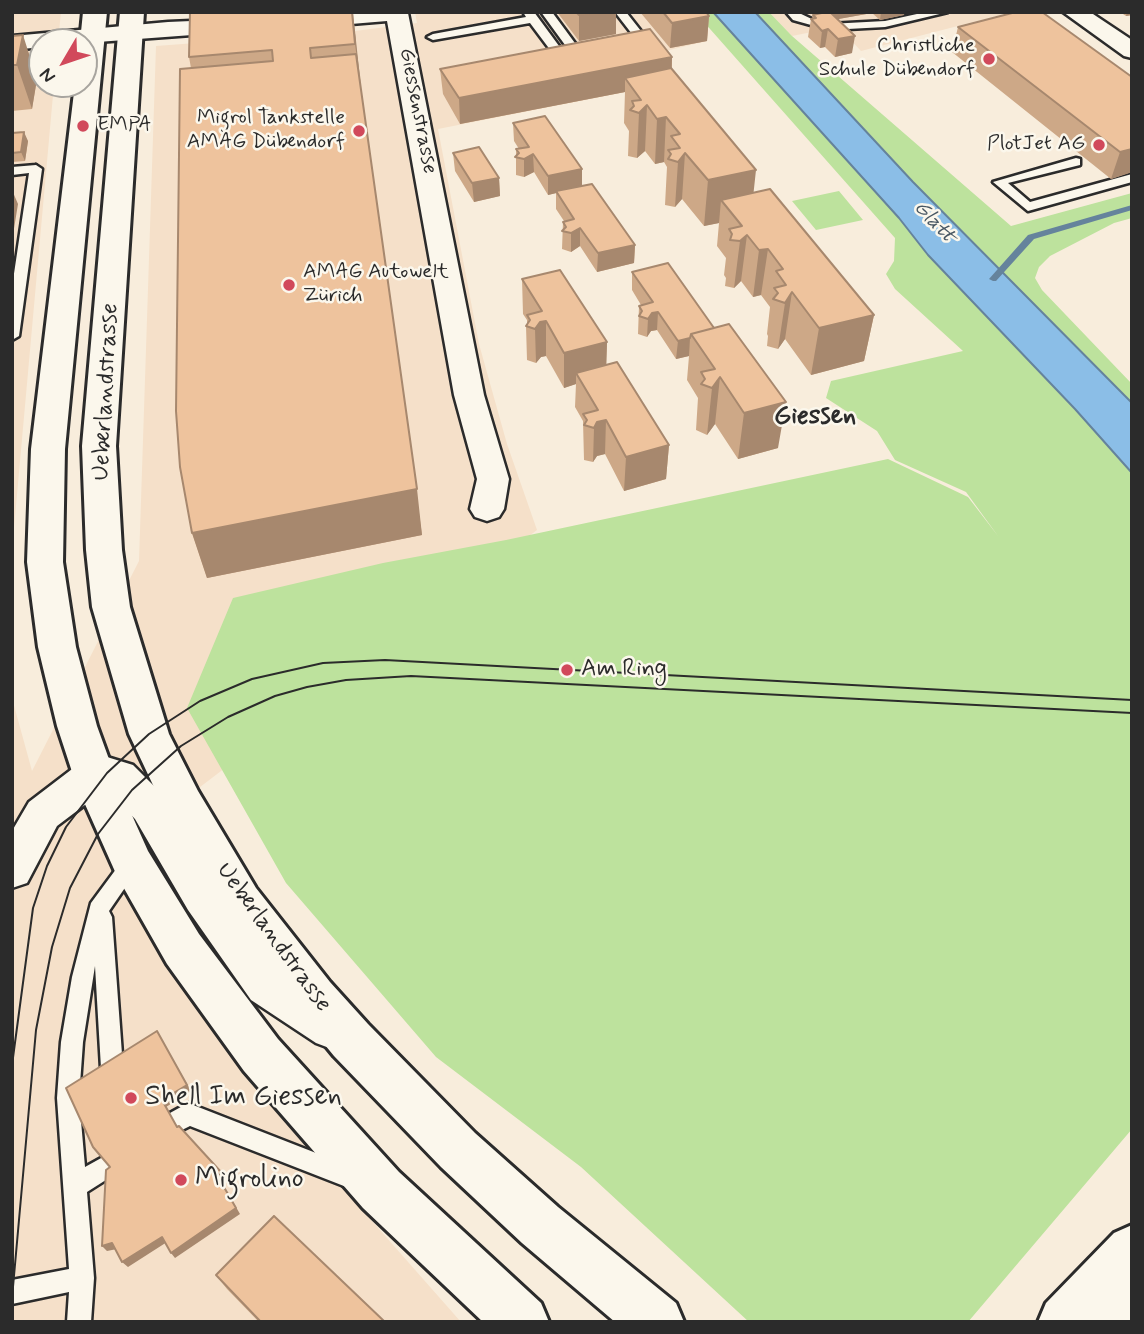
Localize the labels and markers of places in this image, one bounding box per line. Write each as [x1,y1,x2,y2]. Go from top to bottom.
place label: Christliche Schule Dübendorf [819,34,975,84]
marker: Christliche Schule Dübendorf [981,51,997,67]
place label: Migrol Tankstelle AMAG Dübendorf [187,106,345,156]
place label: EMPA [97,113,152,139]
marker: EMPA [75,118,91,134]
marker: Migrol Tankstelle AMAG Dübendorf [351,123,367,139]
place label: PlotJet AG [987,132,1085,158]
marker: PlotJet AG [1091,137,1107,153]
place label: AMAG Autowelt Zürich [303,260,449,310]
marker: AMAG Autowelt Zürich [281,277,297,293]
place label: Am Ring [581,656,667,684]
marker: Am Ring [559,662,575,678]
place label: Shell Im Giessen [145,1081,342,1115]
marker: Shell Im Giessen [123,1090,139,1106]
place label: Migrolino [195,1163,304,1197]
marker: Migrolino [173,1172,189,1188]

